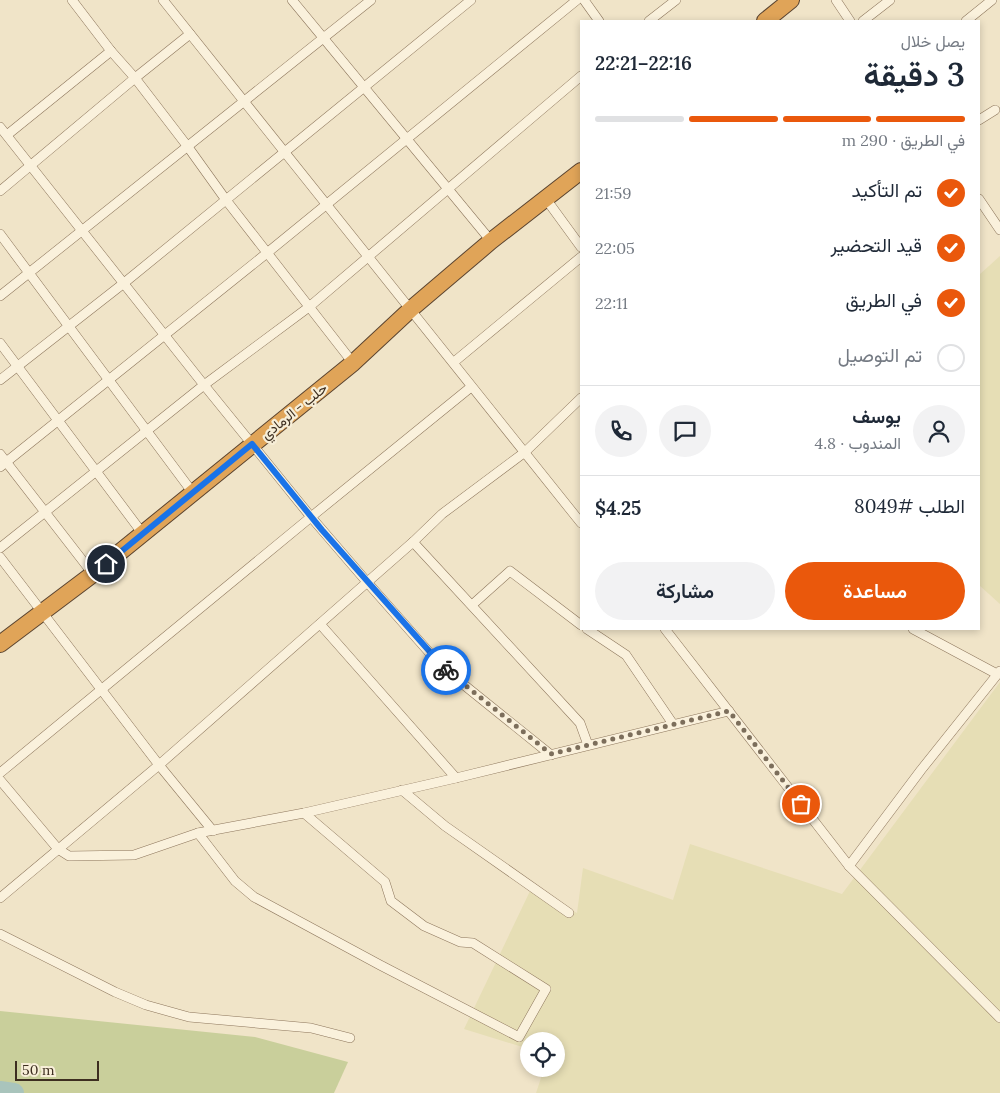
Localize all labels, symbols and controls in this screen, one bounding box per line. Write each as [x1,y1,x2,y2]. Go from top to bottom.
text: يصل خلال [901,31,965,51]
text: 22:16–22:21 [595,51,692,75]
text: 3 دقيقة [864,54,965,95]
text: في الطريق · 290 m [842,130,965,150]
text: تم التأكيد [852,178,922,202]
icon: check [937,179,965,207]
text: 21:59 [595,183,631,203]
text: قيد التحضير [830,233,922,257]
icon: check [937,234,965,262]
text: 22:05 [595,238,635,258]
text: في الطريق [845,288,922,312]
icon: check [937,289,965,317]
text: 22:11 [595,293,628,313]
text: تم التوصيل [838,343,922,367]
street label: حلب - الرمادي [257,379,333,446]
text: يوسف [852,404,901,428]
button: phone [595,405,647,457]
button: chat [659,405,711,457]
button: person [913,405,965,457]
text: المندوب · 4.8 [814,433,901,453]
text: الطلب #8049 [854,494,965,518]
text: $4.25 [595,496,641,520]
pin [85,543,127,585]
icon: home [92,550,120,578]
button: مشاركة [595,562,775,620]
button: مساعدة [785,562,965,620]
courier [421,645,471,695]
icon: bike [432,656,460,684]
pin [780,783,822,825]
icon: bag [787,790,815,818]
map controls [520,1032,565,1077]
button: locate [520,1032,565,1077]
scale bar [15,1058,99,1081]
text: 50 m [22,1061,55,1079]

